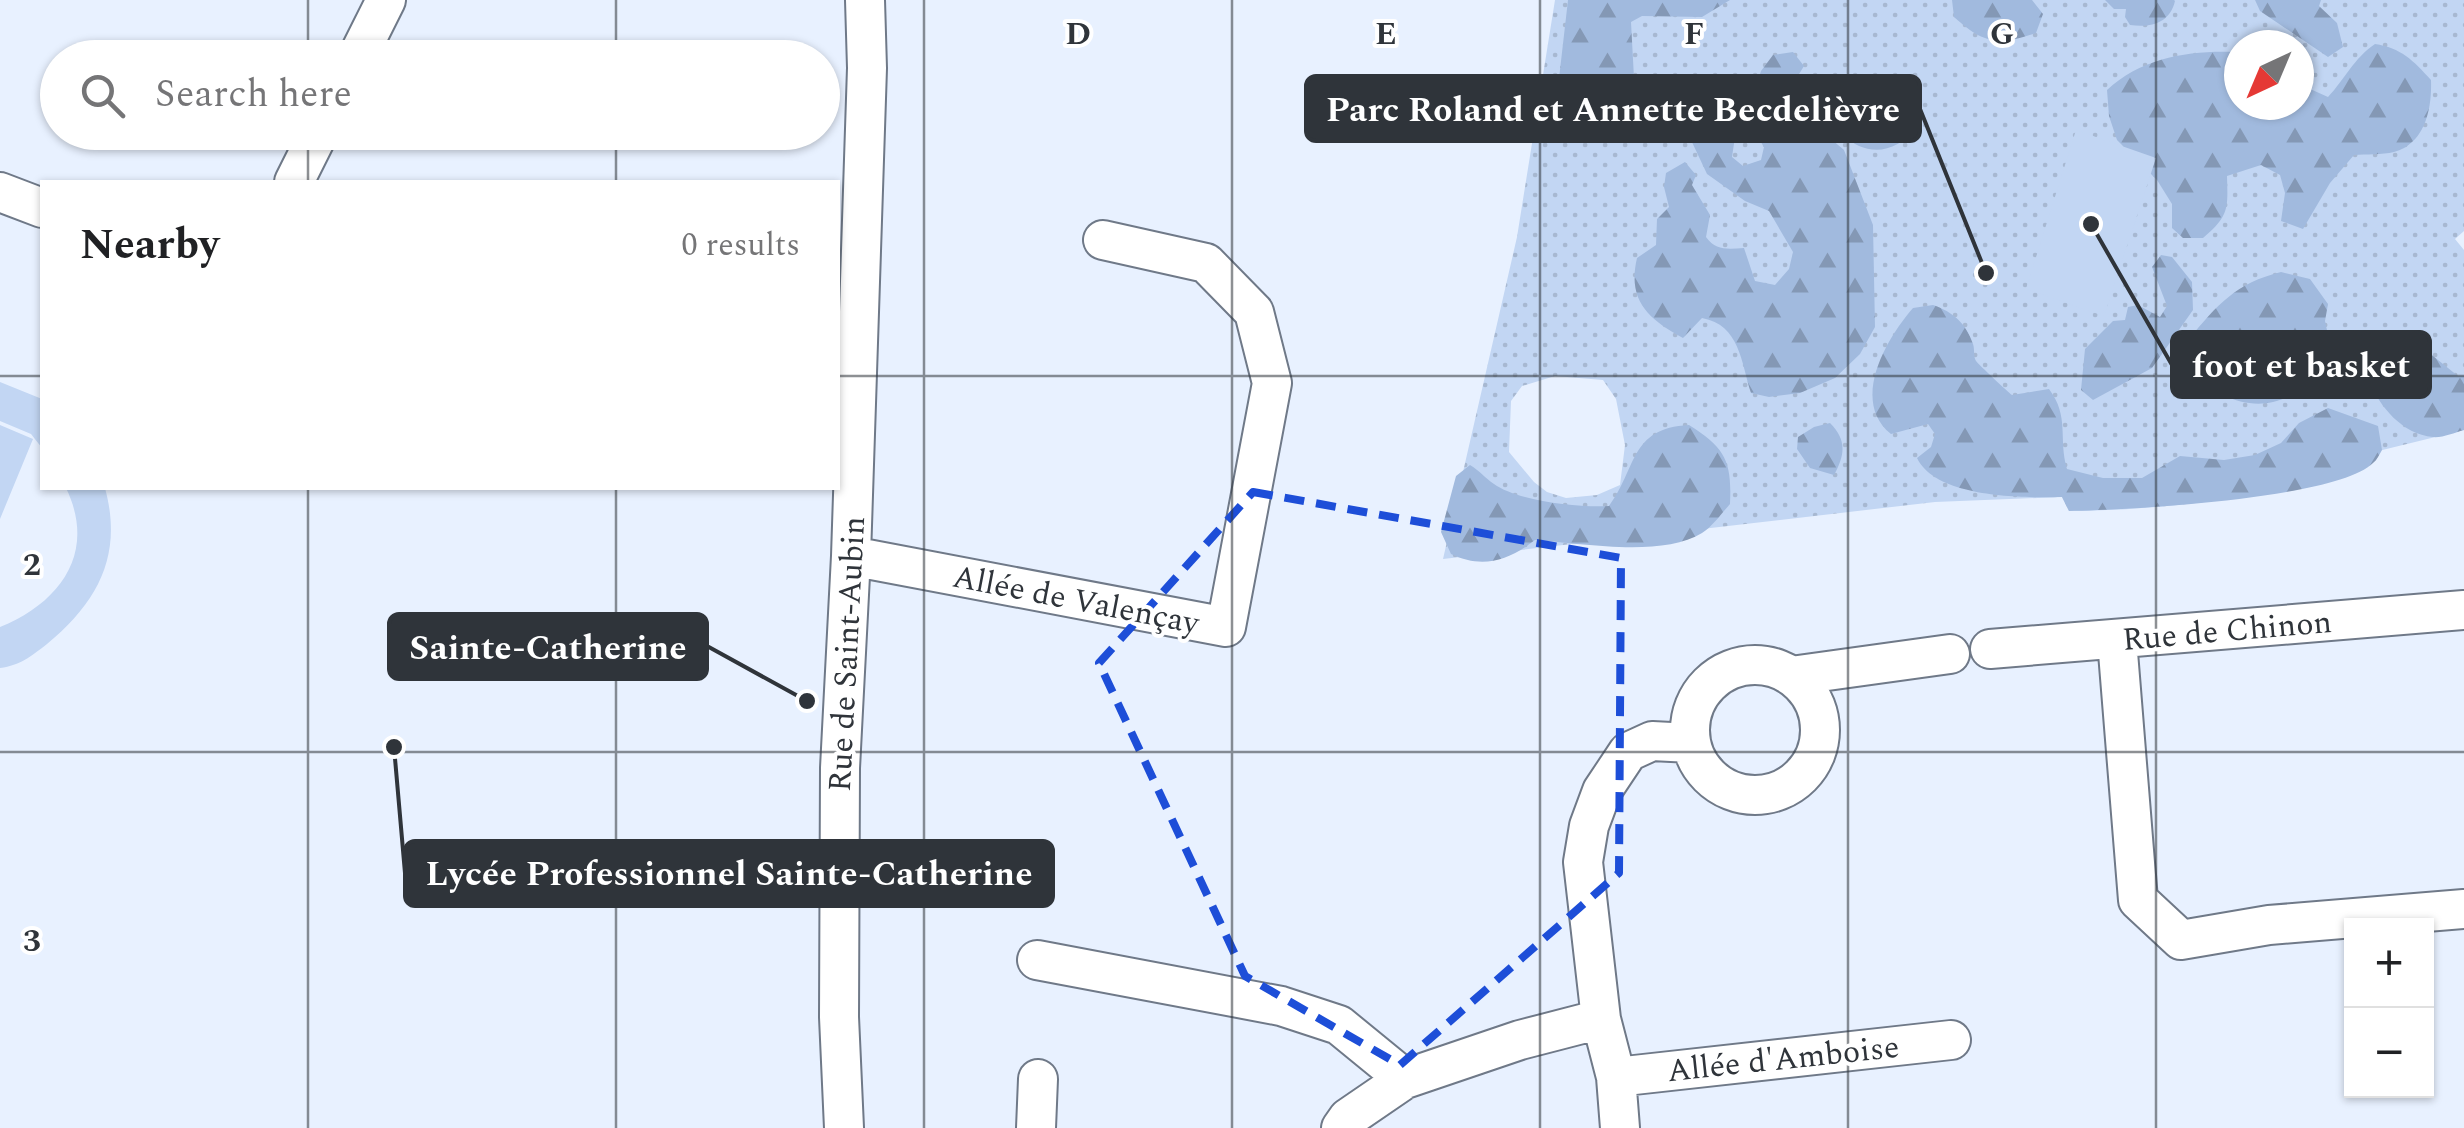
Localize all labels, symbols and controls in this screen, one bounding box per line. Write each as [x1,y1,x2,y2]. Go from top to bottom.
text: D [1065,10,1091,59]
text: E [1375,10,1397,59]
text: F [1684,10,1704,59]
text: G [1990,10,2014,59]
north arrow [2224,30,2314,120]
search box [40,40,840,150]
text: Search here [155,66,352,124]
icon: search [75,68,130,123]
callout: Parc Roland et Annette Becdelièvre [1306,76,1920,141]
text: Parc Roland et Annette Becdelièvre [1326,84,1900,137]
text: Nearby [80,214,219,277]
text: 0 results [681,221,800,270]
callout: foot et basket [2172,332,2430,397]
text: foot et basket [2192,340,2410,393]
street label: Rue de Saint-Aubin [816,515,879,793]
text: 2 [23,541,41,590]
street label: Allée de Valençay [948,553,1205,649]
street label: Rue de Chinon [2120,598,2334,665]
callout: Sainte-Catherine [389,614,707,679]
text: Sainte-Catherine [409,622,687,675]
callout: Lycée Professionnel Sainte-Catherine [405,841,1053,906]
text: Lycée Professionnel Sainte-Catherine [425,848,1033,901]
text: 3 [23,917,41,966]
map controls [2344,918,2434,1098]
button: + [2344,918,2434,1008]
button: − [2344,1008,2434,1098]
street label: Allée d'Amboise [1665,1023,1902,1096]

